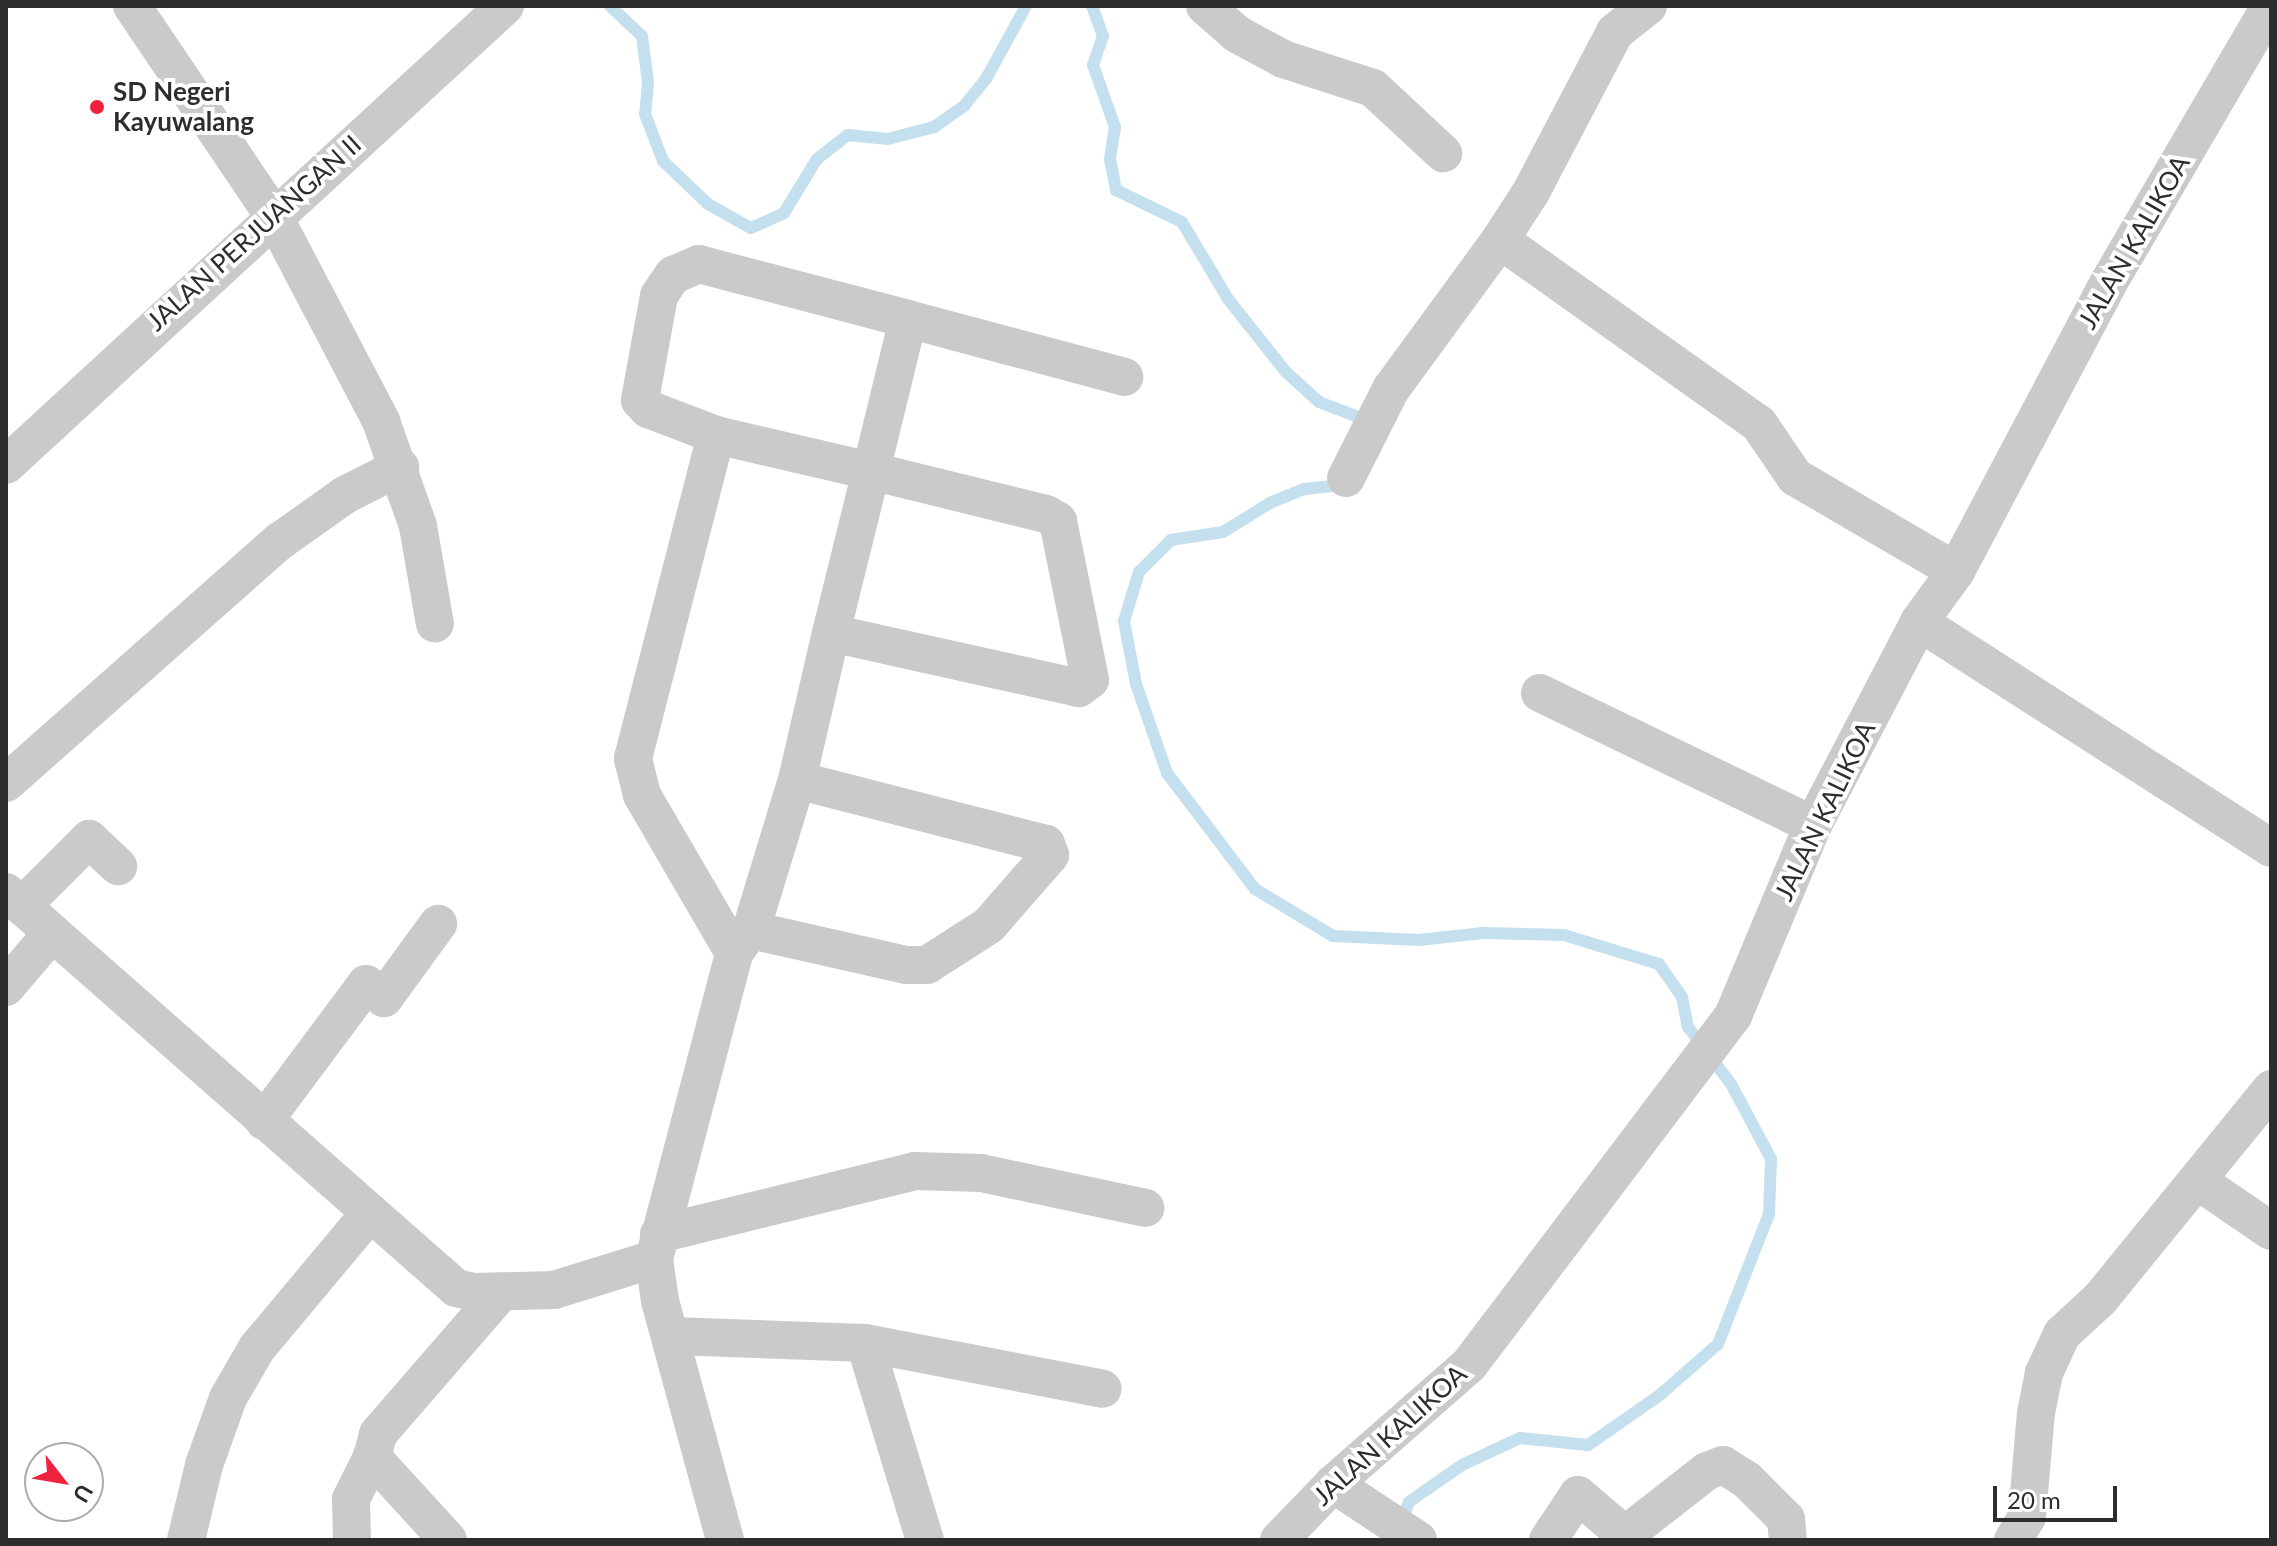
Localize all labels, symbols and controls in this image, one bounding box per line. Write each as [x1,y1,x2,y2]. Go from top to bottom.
place label: SD Negeri Kayuwalang [113,76,254,138]
marker: SD Negeri Kayuwalang [88,98,106,116]
street label: JALAN PERJUANGAN II [141,129,367,337]
street label: JALAN KALIKOA [2072,150,2196,334]
street label: JALAN KALIKOA [1768,716,1882,906]
street label: JALAN KALIKOA [1307,1358,1473,1512]
north arrow [24,1442,104,1522]
scale bar [1997,1470,2121,1520]
text: U [68,1480,99,1508]
text: 20 m [2007,1485,2061,1514]

